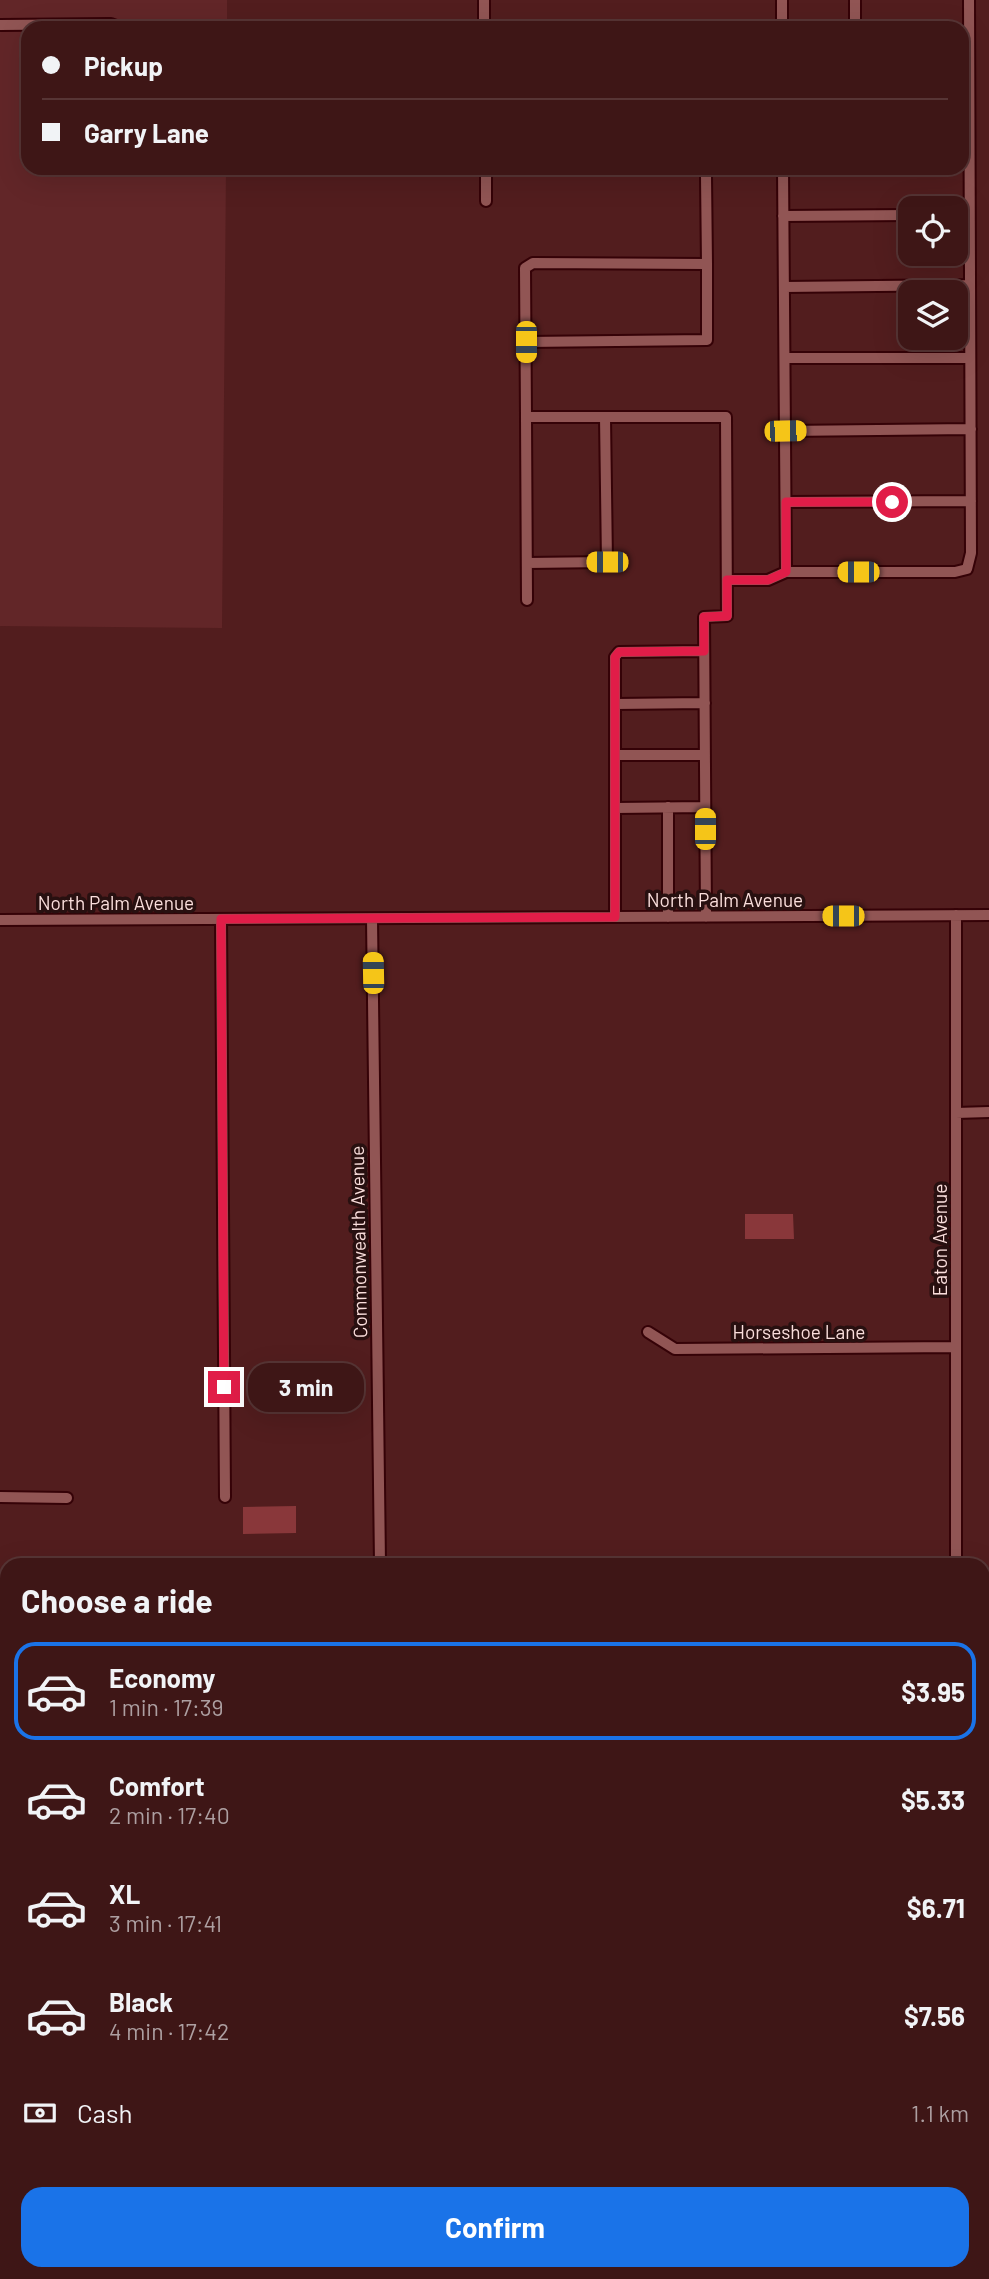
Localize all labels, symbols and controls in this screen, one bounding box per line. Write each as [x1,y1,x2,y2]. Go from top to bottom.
text: Pickup [84,50,163,81]
text: Garry Lane [84,117,209,148]
map controls [898,196,968,350]
button: locate [898,196,968,266]
button: layers [898,280,968,350]
car [516,321,537,363]
car [764,420,807,442]
route start [876,486,908,518]
car [587,552,629,573]
car [838,562,880,583]
car [695,808,716,850]
street label: North Palm Avenue [647,888,803,911]
street label: North Palm Avenue [38,891,194,914]
car [823,906,865,927]
car [363,952,384,994]
street label: Commonwealth Avenue [345,1146,371,1338]
street label: Eaton Avenue [928,1184,951,1296]
street label: Horseshoe Lane [732,1320,866,1343]
callout: 3 min [248,1362,364,1412]
route end [208,1371,240,1403]
text: 3 min [279,1373,333,1401]
text: Choose a ride [21,1581,213,1619]
icon: car [25,1660,88,1723]
text: Economy [109,1662,215,1693]
text: $3.95 [901,1676,965,1707]
text: 1 min · 17:39 [109,1693,224,1721]
icon: car [25,1768,88,1831]
text: Comfort [109,1770,205,1801]
text: $5.33 [901,1784,965,1815]
text: 2 min · 17:40 [109,1801,230,1829]
icon: car [25,1876,88,1939]
text: XL [109,1878,140,1909]
text: $6.71 [907,1892,965,1923]
text: 3 min · 17:41 [109,1909,222,1937]
icon: car [25,1984,88,2047]
text: Black [109,1986,173,2017]
text: $7.56 [904,2000,965,2031]
text: 4 min · 17:42 [109,2017,229,2045]
icon: cash [21,2094,59,2132]
text: Cash [77,2097,132,2128]
text: 1.1 km [911,2099,969,2127]
button: Confirm [21,2187,969,2267]

